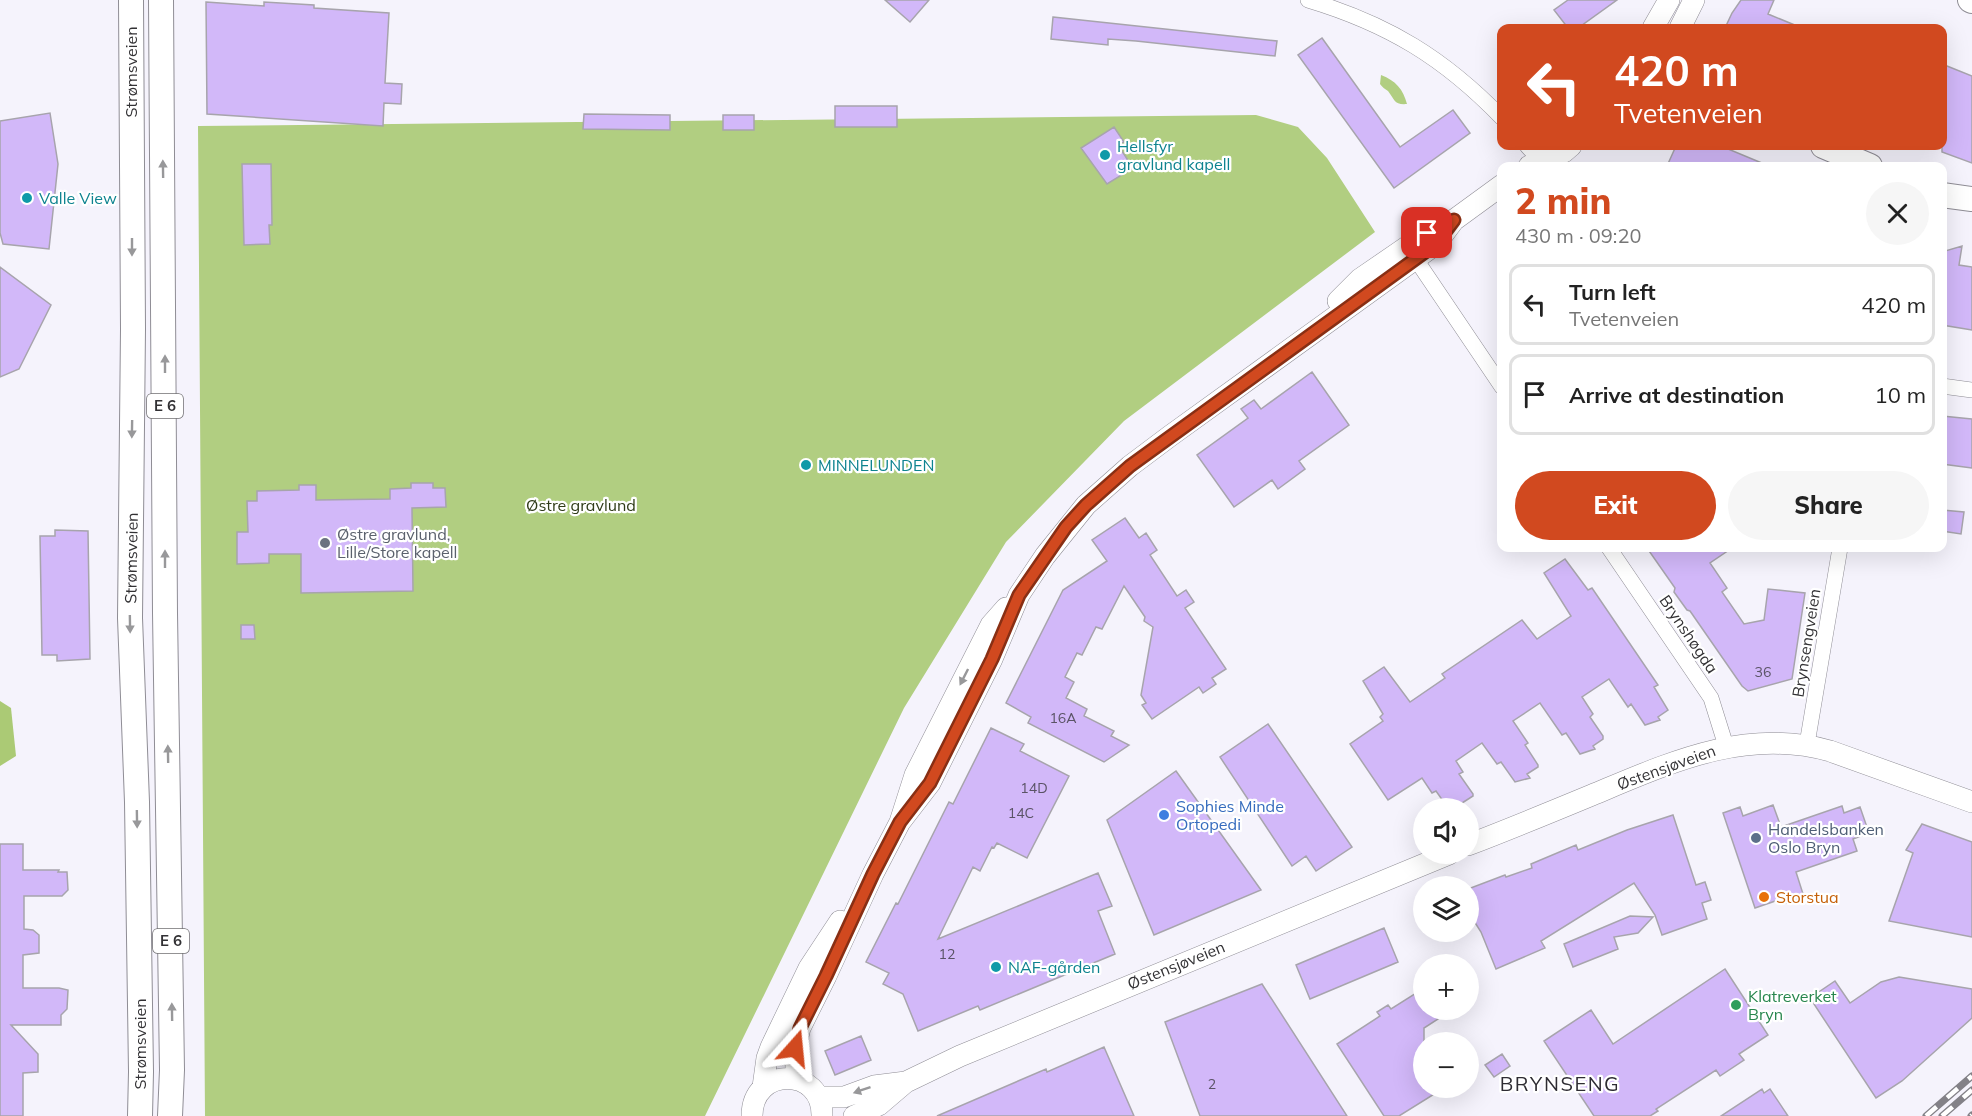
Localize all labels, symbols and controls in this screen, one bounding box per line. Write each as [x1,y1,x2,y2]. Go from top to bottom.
street label: Strømsveien [121,26,141,118]
text: 420 m [1614,44,1739,97]
icon: left [1515,48,1593,126]
text: Tvetenveien [1614,96,1763,130]
place label: Hellsfyr gravlund kapell [1117,136,1230,174]
marker: Hellsfyr gravlund kapell [1098,148,1112,162]
one-way arrow [158,159,168,178]
text: 2 min [1515,178,1611,223]
button: close [1866,182,1929,245]
place label: Valle View [39,188,117,208]
marker: Valle View [20,191,34,205]
pin [1401,207,1452,258]
icon: arrive [1410,216,1443,249]
text: 430 m · 09:20 [1515,223,1641,248]
one-way arrow [127,238,137,257]
text: Turn left [1569,278,1656,306]
icon: left [1518,288,1551,321]
text: 420 m [1861,291,1926,319]
text: Tvetenveien [1569,306,1679,331]
one-way arrow [160,354,170,373]
icon: arrive [1518,378,1551,411]
text: Arrive at destination [1569,381,1784,409]
text: 10 m [1875,381,1926,409]
road number: E 6 [147,394,183,418]
one-way arrow [127,420,137,439]
place label: MINNELUNDEN [818,455,934,475]
marker: MINNELUNDEN [799,458,813,472]
button: Exit [1515,471,1716,540]
button: Share [1728,471,1929,540]
park label: Østre gravlund [526,495,636,515]
street label: Strømsveien [120,512,142,604]
place label: Østre gravlund, Lille/Store kapell [337,524,457,562]
marker: Østre gravlund, Lille/Store kapell [318,536,332,550]
one-way arrow [160,549,170,568]
street label: Brynsengveien [1788,587,1824,699]
street label: Brynshøgda [1655,591,1723,677]
one-way arrow [126,615,135,634]
house number: 36 [1755,663,1771,681]
one-way arrow [959,669,969,686]
house number: 16A [1049,709,1077,727]
street label: Østensjøveien [1614,740,1718,794]
one-way arrow [163,744,173,763]
house number: 14D [1020,779,1048,797]
place label: Sophies Minde Ortopedi [1176,796,1284,834]
map controls [1413,798,1479,1098]
button: sound [1413,798,1479,864]
house number: 14C [1008,804,1034,822]
marker: Sophies Minde Ortopedi [1157,808,1171,822]
one-way arrow [132,810,142,829]
place label: Handelsbanken Oslo Bryn [1768,819,1884,857]
marker: Handelsbanken Oslo Bryn [1749,831,1763,845]
button: layers [1413,876,1479,942]
place label: Storstua [1776,887,1839,907]
marker: Storstua [1757,890,1771,904]
road number: E 6 [153,929,189,953]
street label: Østensjøveien [1124,936,1228,994]
house number: 12 [939,945,955,963]
button: + [1413,954,1479,1020]
place label: NAF-gården [1008,957,1100,977]
marker: NAF-gården [989,960,1003,974]
place label: Klatreverket Bryn [1748,986,1837,1024]
street label: Strømsveien [130,998,150,1090]
marker: Klatreverket Bryn [1729,998,1743,1012]
one-way arrow [167,1002,177,1021]
position arrow [763,1016,827,1080]
button: − [1413,1032,1479,1098]
district label: BRYNSENG [1500,1071,1620,1096]
house number: 2 [1208,1075,1216,1093]
one-way arrow [853,1086,871,1096]

